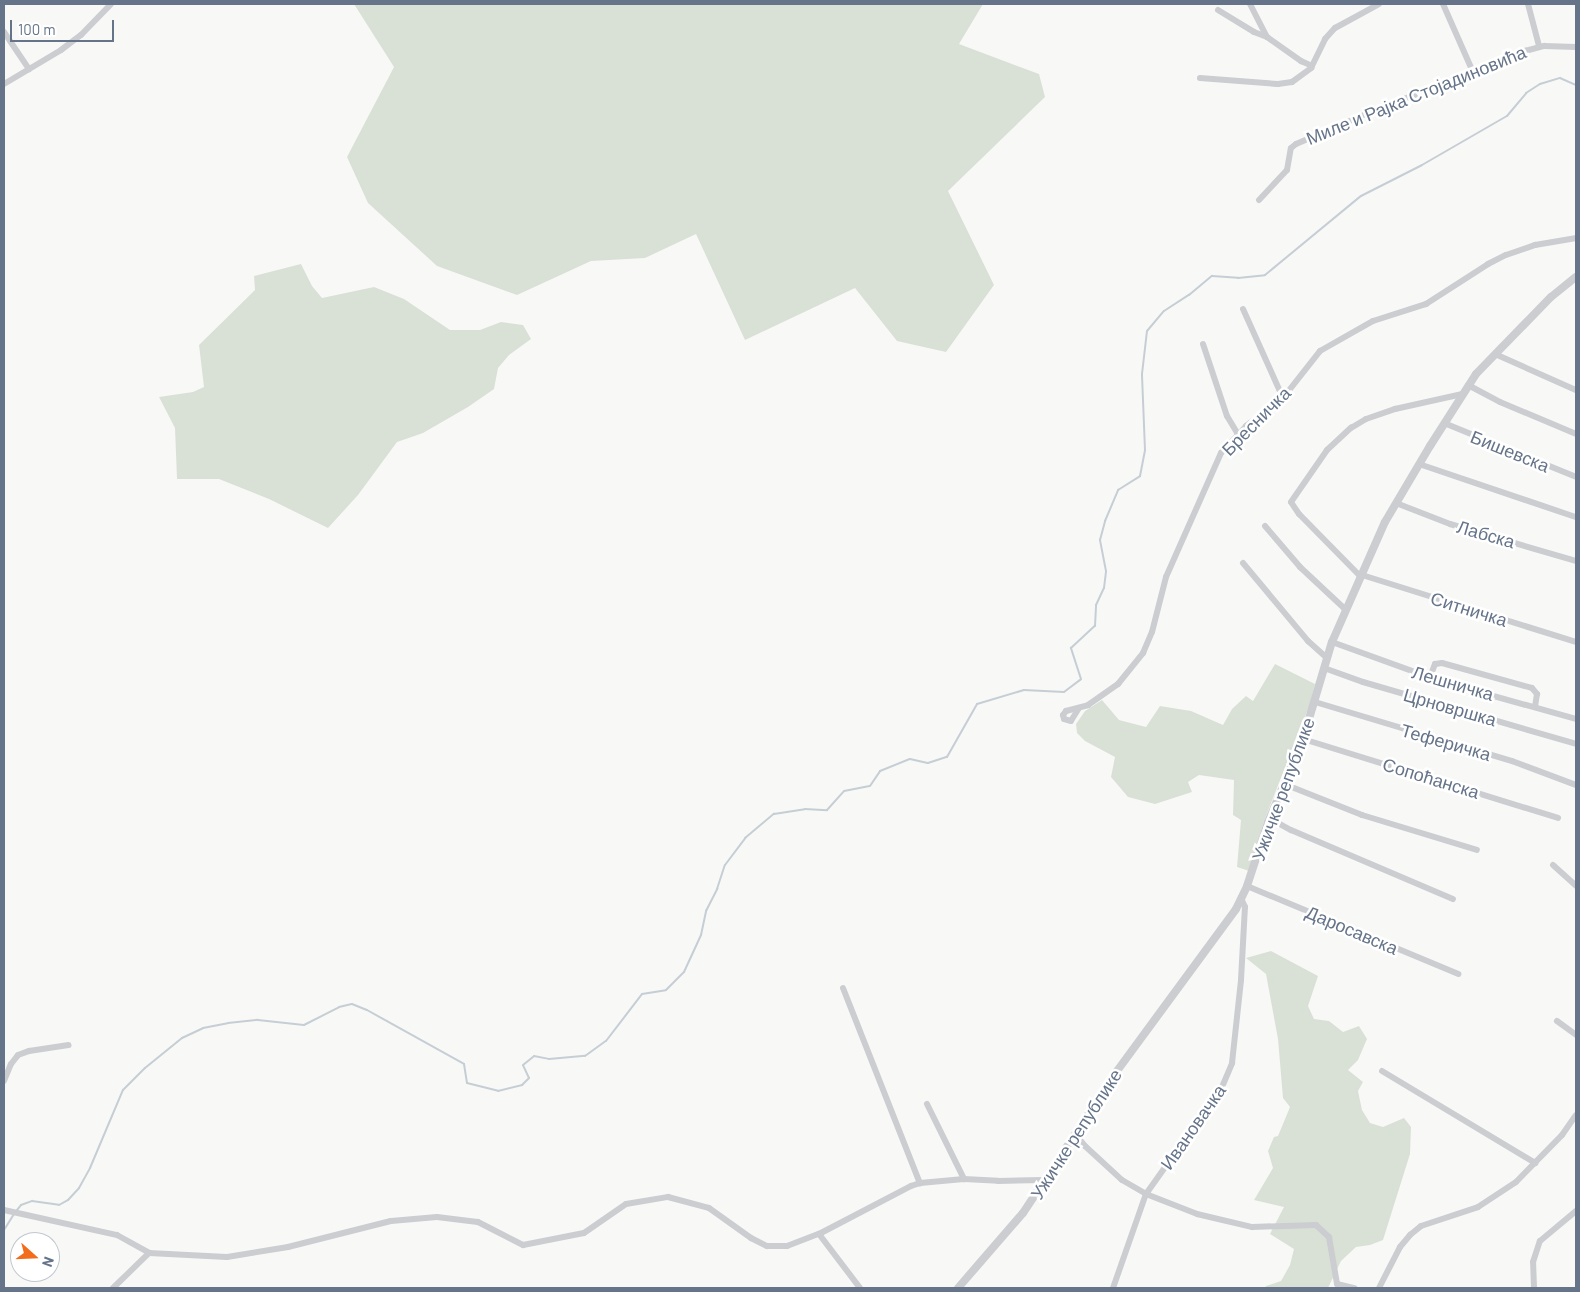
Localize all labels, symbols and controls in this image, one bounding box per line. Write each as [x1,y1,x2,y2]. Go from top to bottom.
scale bar [12,10,116,42]
text: 100 m [18,20,56,38]
street label: Миле и Рајка Стојадиновића [1303,41,1529,149]
street label: Бресничка [1217,382,1295,460]
street label: Бишевска [1467,425,1553,477]
street label: Лабска [1455,515,1517,553]
street label: Ситничка [1428,587,1510,631]
street label: Лешничка [1410,661,1496,705]
street label: Црновршка [1401,683,1499,731]
street label: Ужичке републике [1247,714,1319,864]
street label: Теферичка [1399,719,1493,765]
street label: Сопоћанска [1380,753,1482,803]
street label: Даросавска [1303,901,1401,959]
street label: Ужичке републике [1026,1065,1126,1203]
street label: Ивановачка [1156,1080,1230,1174]
north arrow [10,1232,60,1282]
text: N [39,1255,58,1269]

